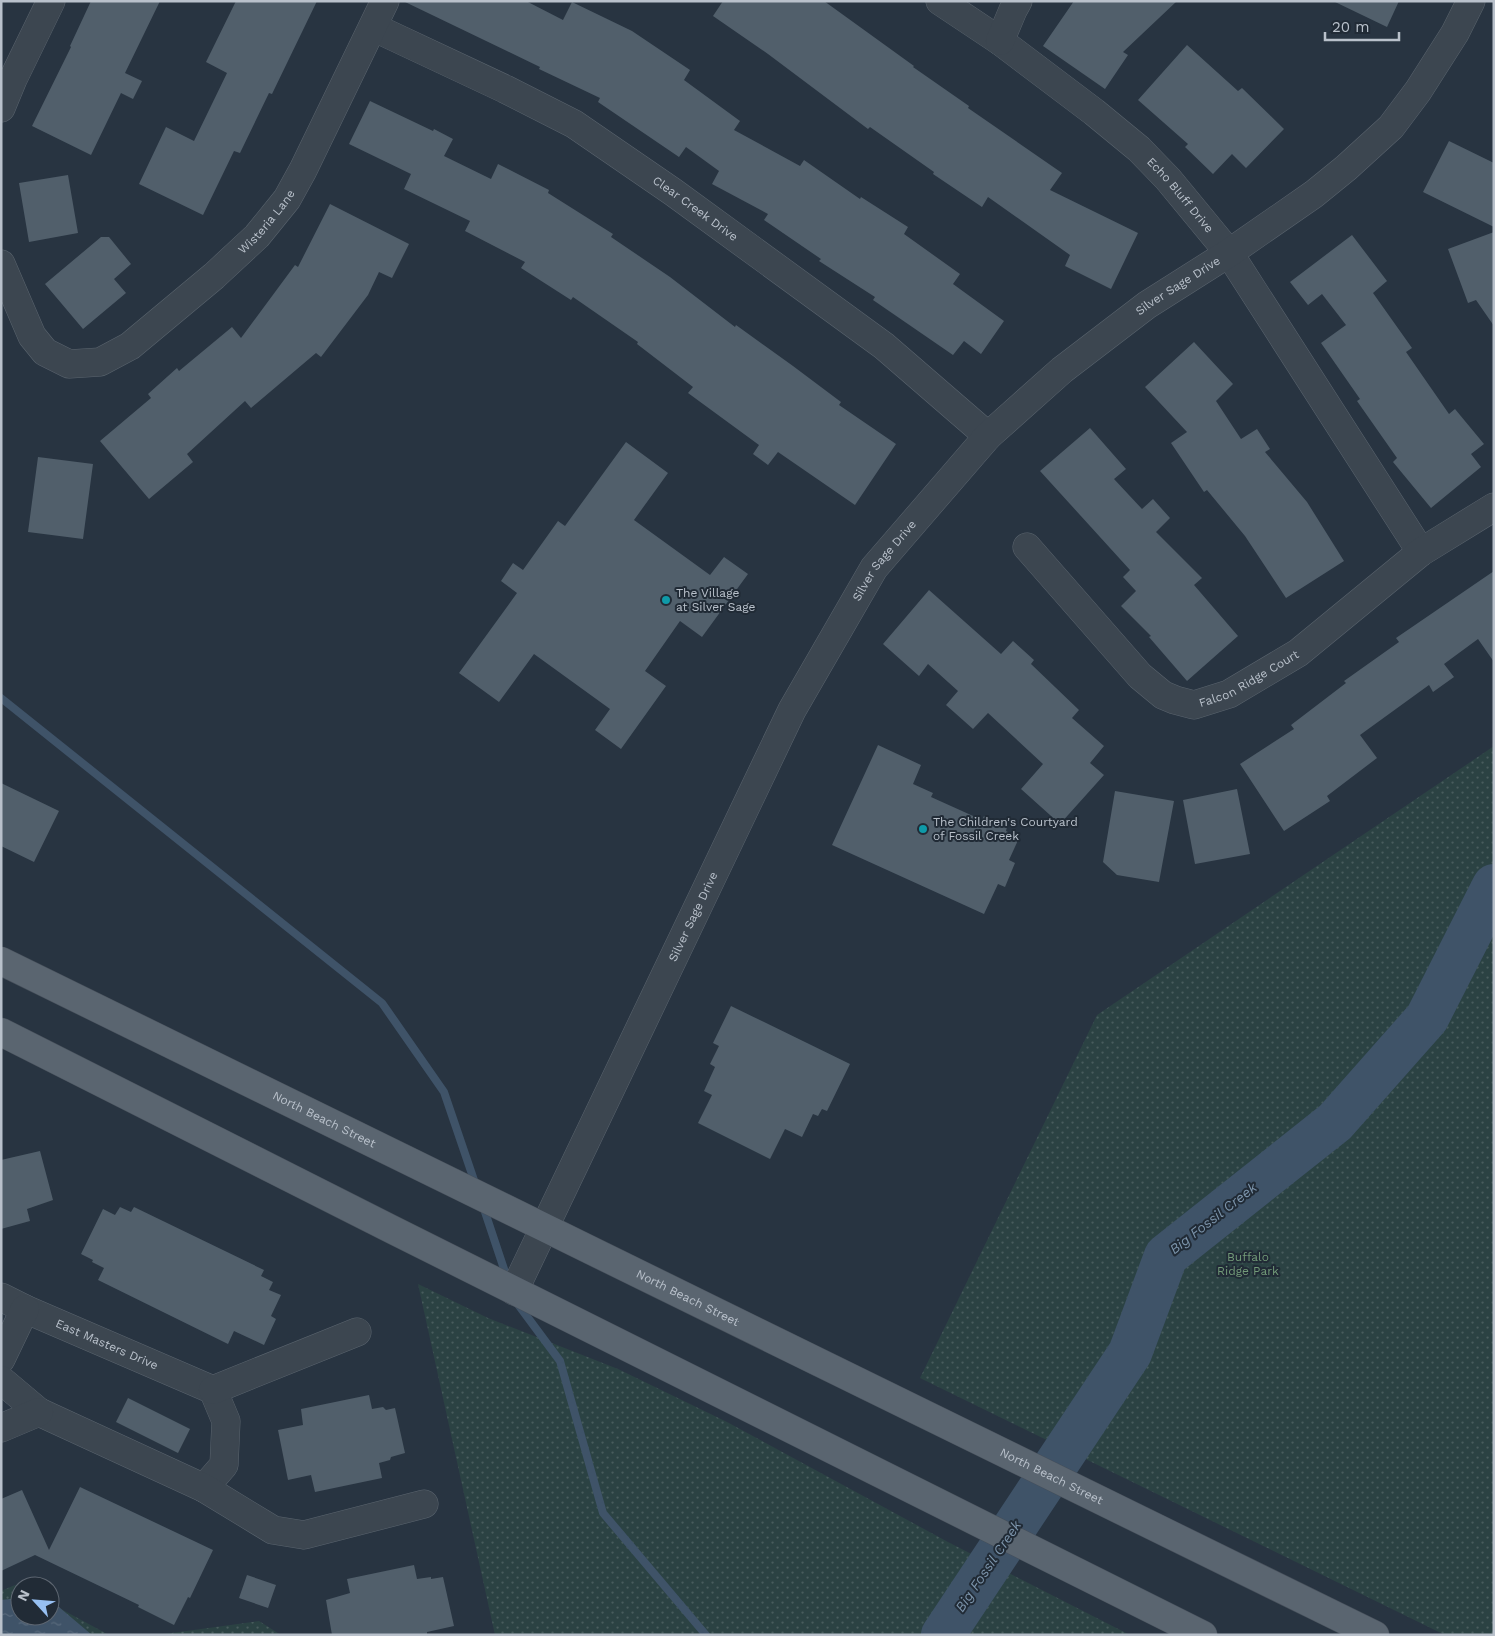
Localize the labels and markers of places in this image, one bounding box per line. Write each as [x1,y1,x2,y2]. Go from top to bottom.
place label: The Village at Silver Sage [676,586,756,614]
marker: The Village at Silver Sage [660,594,672,606]
place label: The Children's Courtyard of Fossil Creek [933,815,1078,843]
marker: The Children's Courtyard of Fossil Creek [917,823,929,835]

